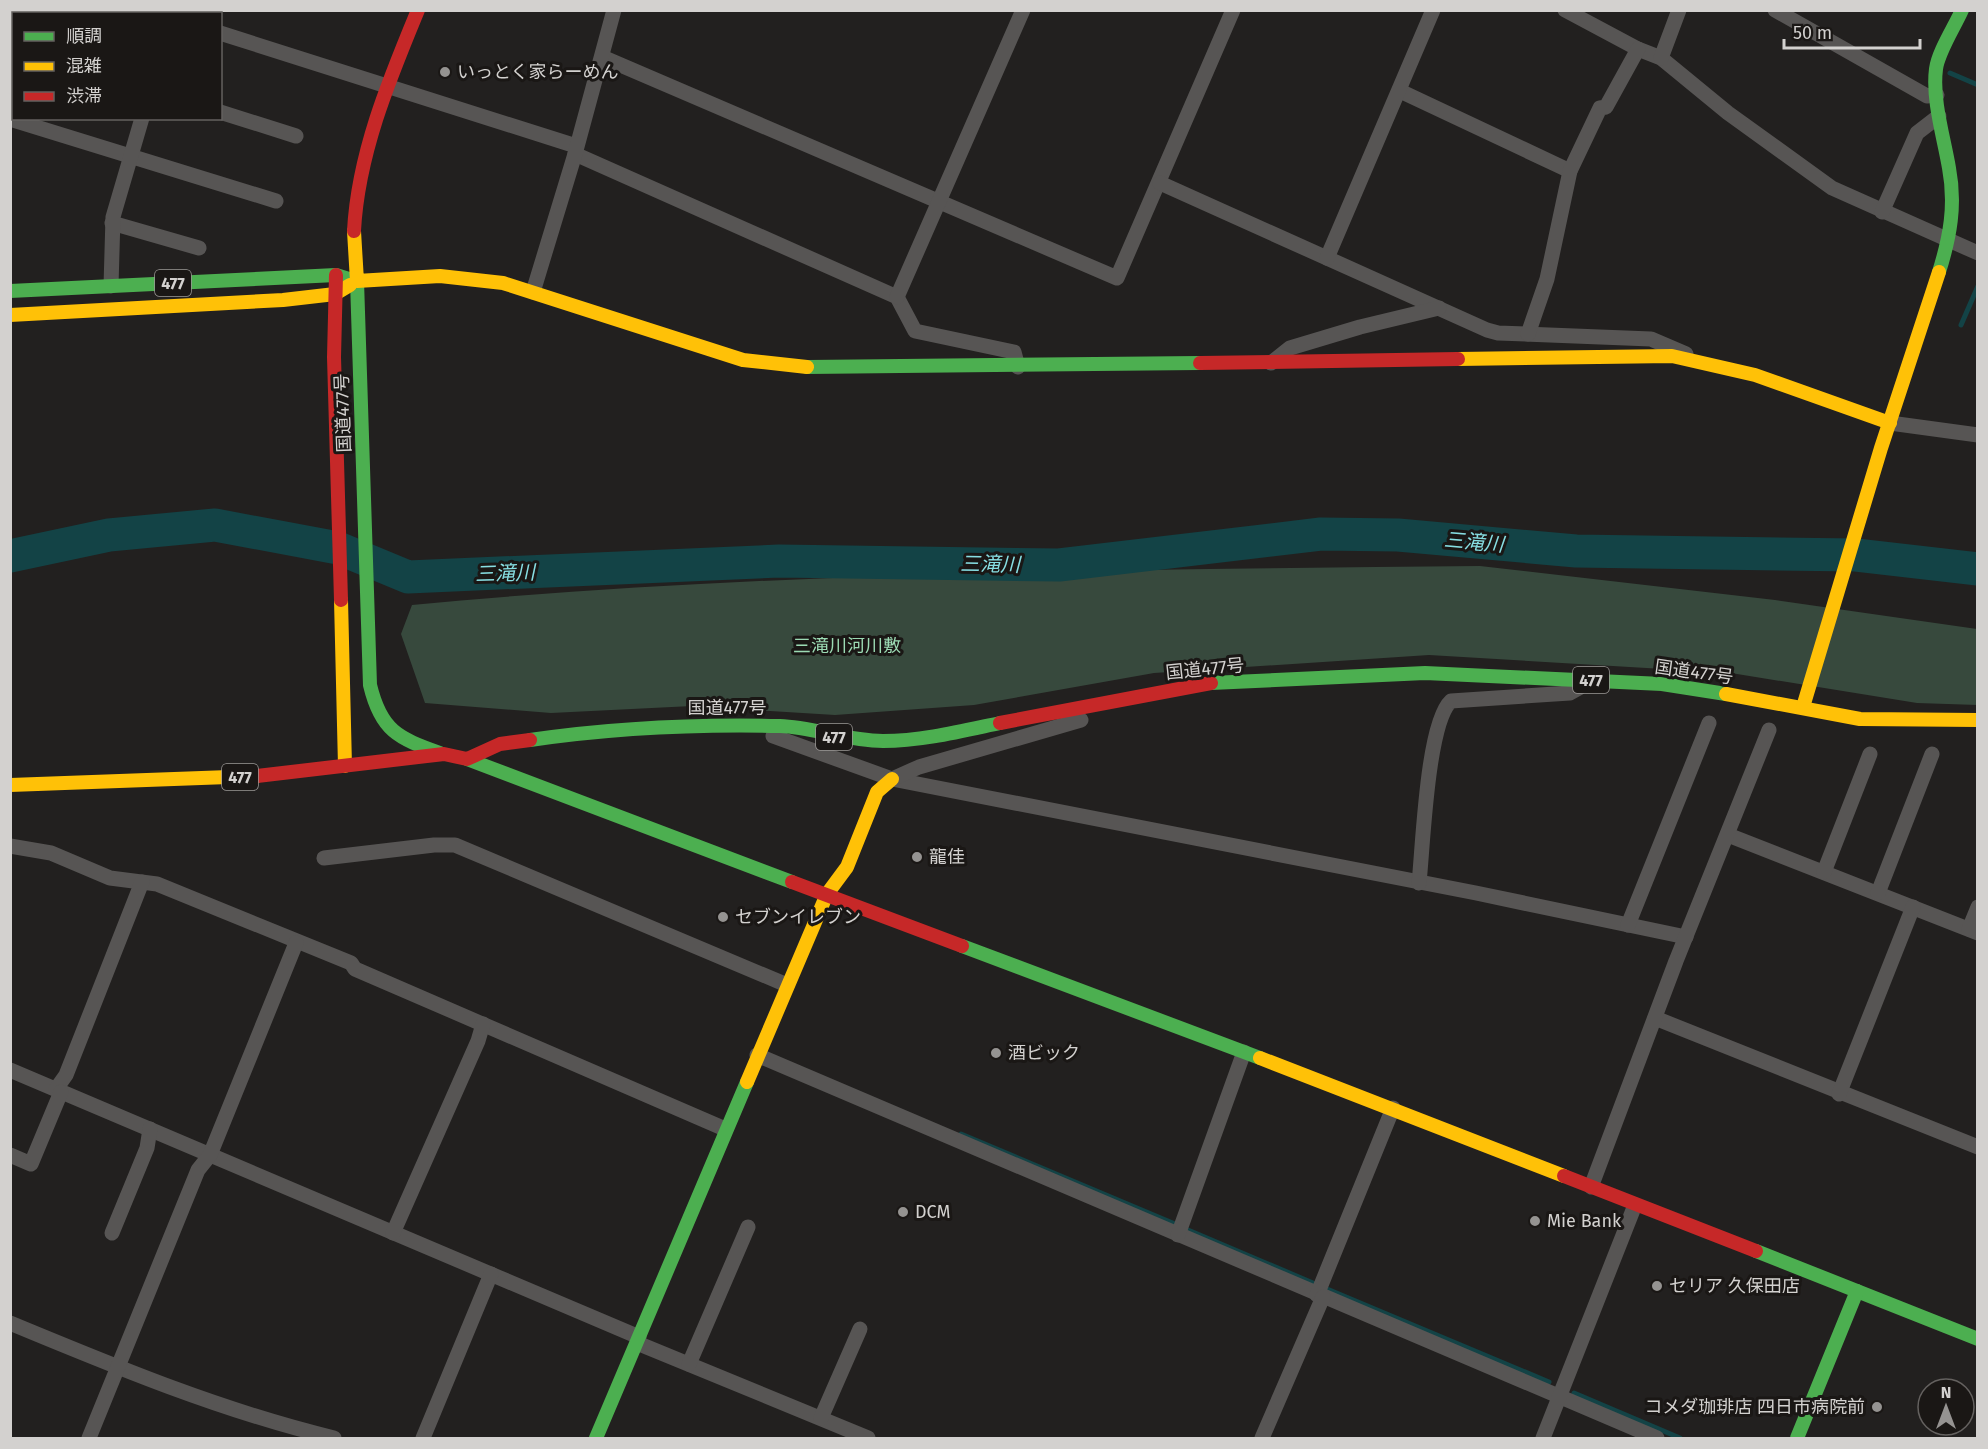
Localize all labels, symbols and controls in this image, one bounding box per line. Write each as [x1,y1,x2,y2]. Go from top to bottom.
legend [12,12,222,120]
scale bar [1784,12,1920,50]
text: 50 m [1793,22,1832,44]
text: 順調 [66,25,102,47]
text: 混雑 [66,55,102,77]
place label: いっとく家らーめん [457,61,618,83]
marker: いっとく家らーめん [438,65,452,79]
text: 渋滞 [66,85,102,107]
road number: 477 [155,270,191,296]
street label: 国道477号 [331,373,355,453]
water label: 三滝川 [1443,527,1507,557]
water label: 三滝川 [960,551,1022,577]
water label: 三滝川 [475,560,537,586]
park label: 三滝川河川敷 [793,635,901,657]
street label: 国道477号 [1164,654,1246,684]
street label: 国道477号 [1653,656,1735,688]
road number: 477 [1573,667,1609,693]
street label: 国道477号 [687,697,767,719]
road number: 477 [816,724,852,750]
road number: 477 [222,764,258,790]
place label: 龍佳 [929,846,965,868]
marker: 龍佳 [910,850,924,864]
place label: セブンイレブン [735,906,861,928]
marker: セブンイレブン [716,910,730,924]
place label: 酒ビック [1008,1042,1080,1064]
marker: 酒ビック [989,1046,1003,1060]
place label: DCM [915,1201,951,1223]
marker: DCM [896,1205,910,1219]
place label: Mie Bank [1547,1210,1622,1232]
marker: Mie Bank [1528,1214,1542,1228]
place label: セリア 久保田店 [1669,1275,1800,1297]
marker: セリア 久保田店 [1650,1279,1664,1293]
north arrow [1916,1377,1976,1437]
text: N [1941,1383,1951,1402]
place label: コメダ珈琲店 四日市病院前 [1644,1396,1865,1418]
marker: コメダ珈琲店 四日市病院前 [1870,1400,1884,1414]

